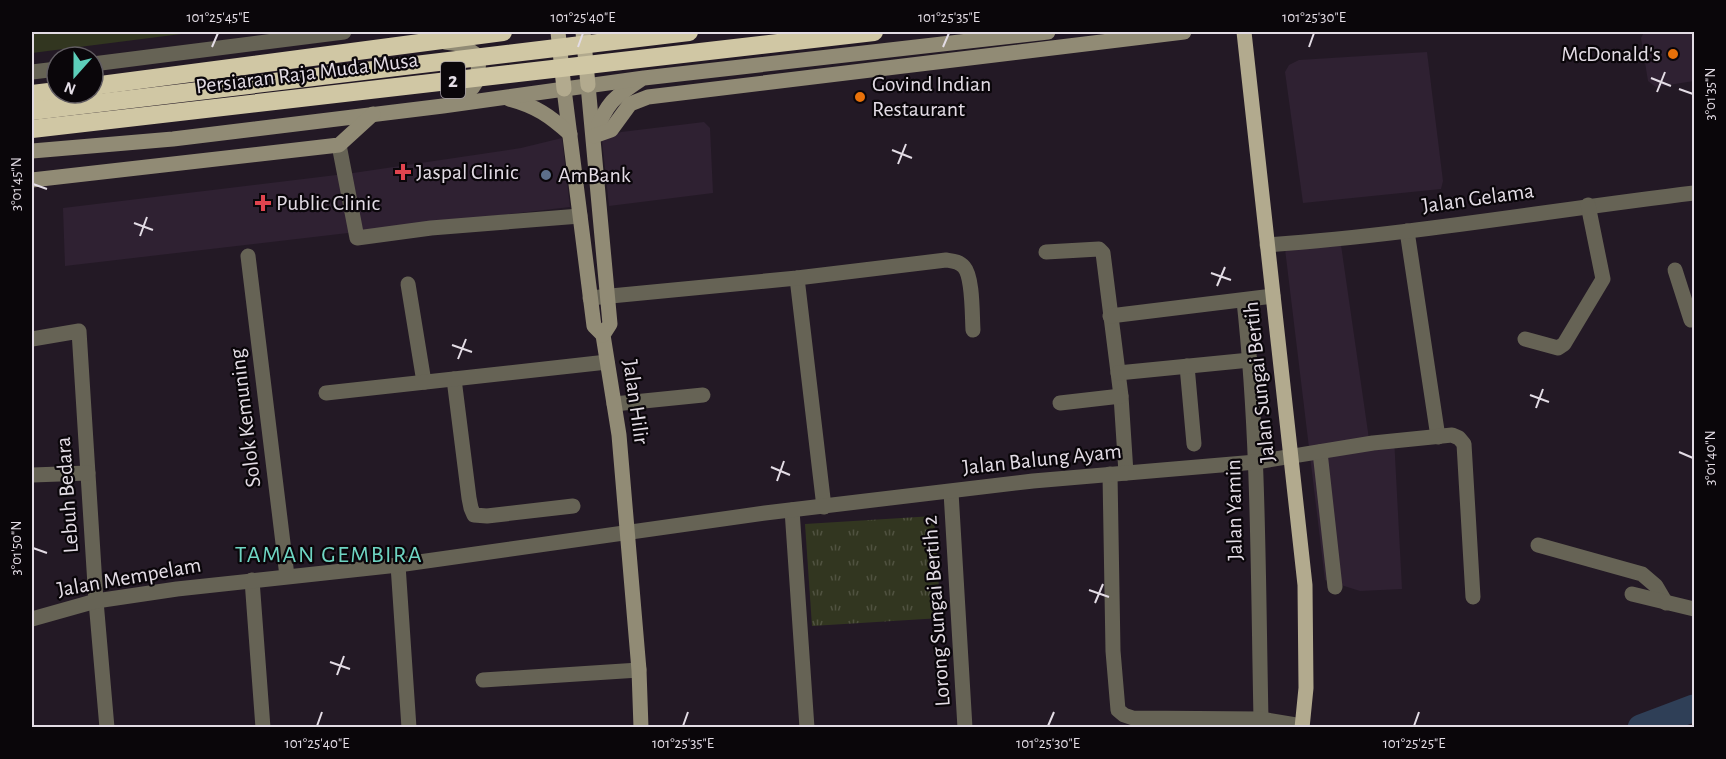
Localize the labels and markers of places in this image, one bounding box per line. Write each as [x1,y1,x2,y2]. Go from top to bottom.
place label: McDonald's [1561,43,1661,65]
marker: McDonald's [1666,47,1680,61]
place label: Govind Indian Restaurant [872,73,991,120]
marker: Govind Indian Restaurant [853,90,867,104]
place label: Jaspal Clinic [416,161,519,183]
marker: Jaspal Clinic [394,163,412,181]
place label: AmBank [558,164,631,186]
marker: AmBank [539,168,553,182]
place label: Public Clinic [276,192,380,214]
marker: Public Clinic [254,194,272,212]

